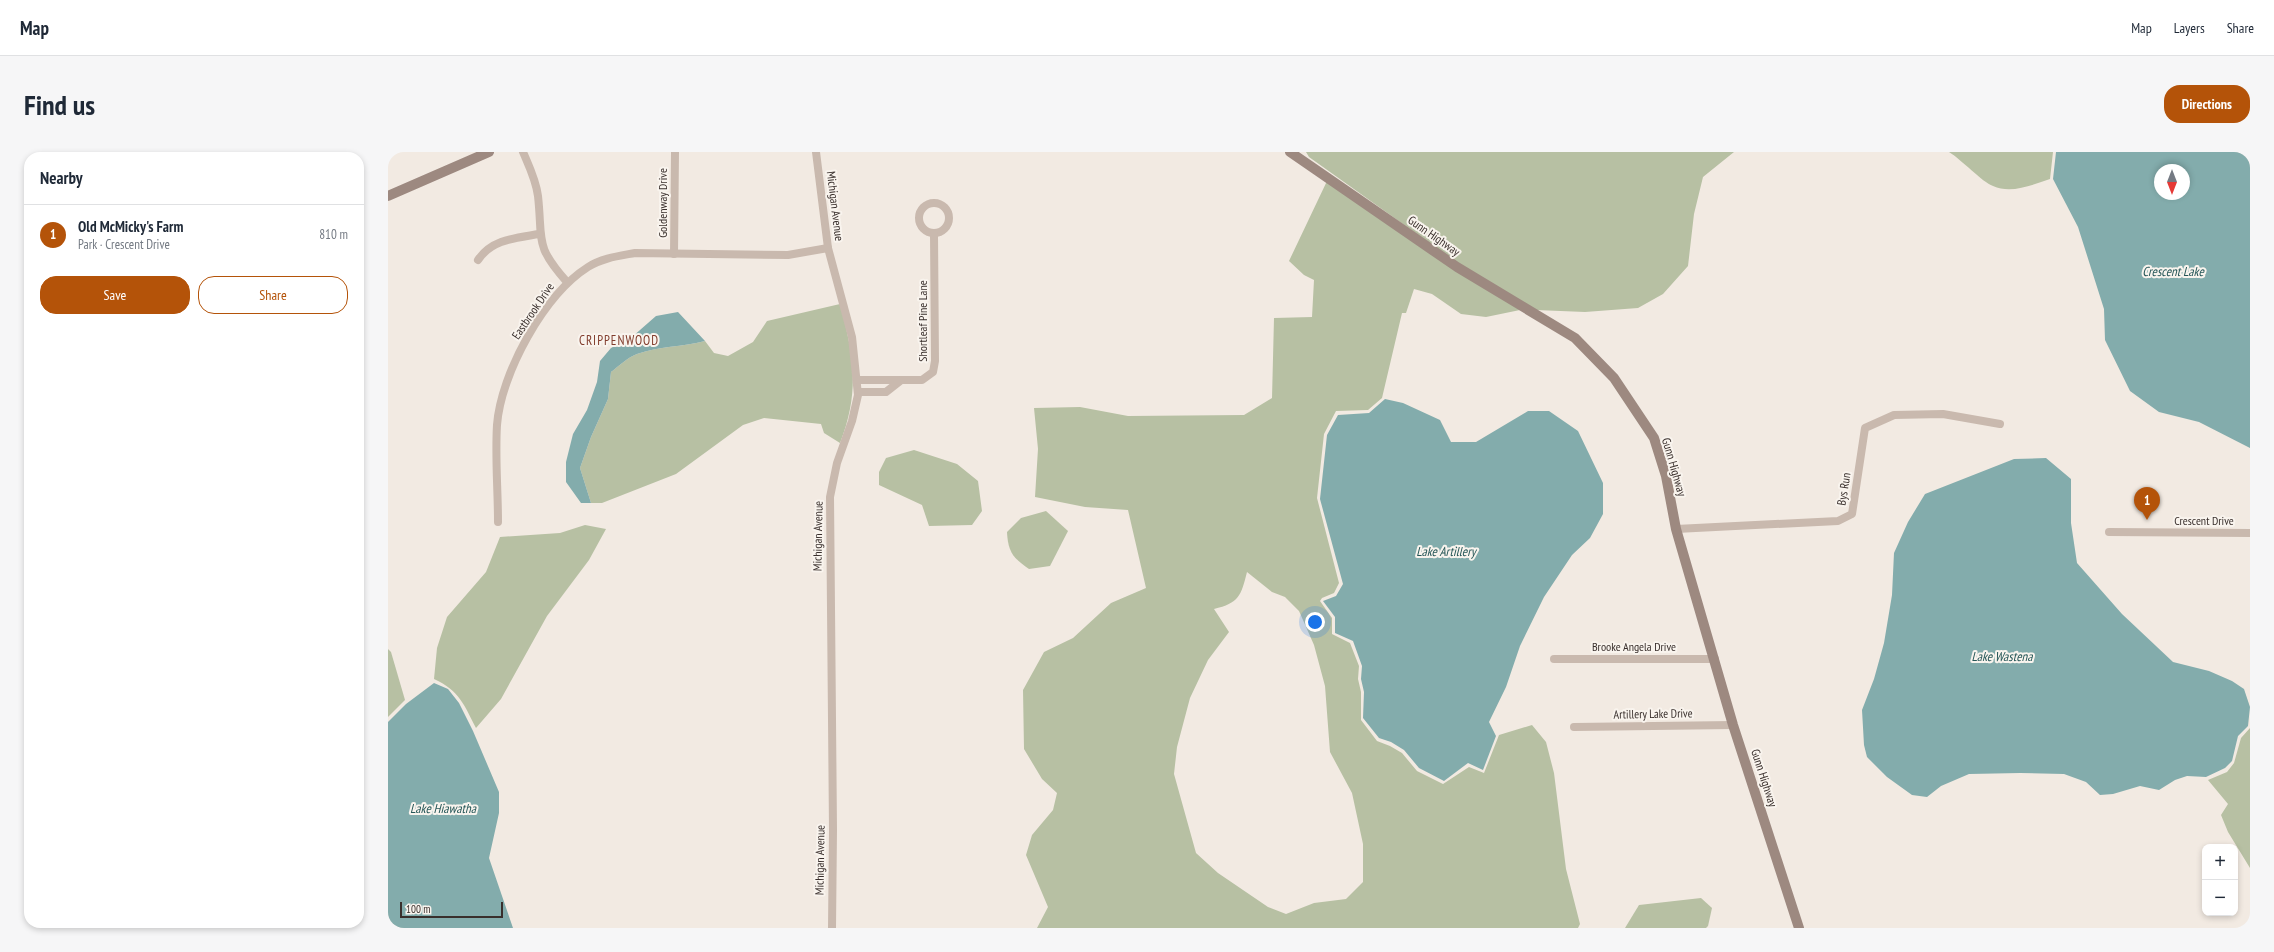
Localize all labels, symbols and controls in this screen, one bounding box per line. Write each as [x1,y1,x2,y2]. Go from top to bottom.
text: Map [20,16,49,40]
text: Map [2131,19,2152,37]
text: Layers [2174,19,2205,37]
text: Share [2227,19,2254,37]
button: Directions [2164,85,2250,123]
text: Find us [24,86,95,123]
north arrow [2154,164,2190,200]
text: Nearby [40,167,83,189]
street label: Goldenway Drive [655,168,670,238]
street label: Michigan Avenue [824,170,847,242]
street label: Gunn Highway [1405,212,1464,259]
text: Old McMicky's Farm [78,217,183,236]
text: 1 [50,226,56,243]
text: 810 m [319,226,348,243]
text: Park · Crescent Drive [78,236,170,253]
water label: Crescent Lake [2142,263,2205,280]
button: Save [40,276,190,314]
button: Share [198,276,348,314]
street label: Eastbrook Drive [508,280,557,342]
street label: Shortleaf Pine Lane [915,280,930,362]
district label: CRIPPENWOOD [579,332,659,349]
street label: Gunn Highway [1659,436,1690,498]
street label: Bys Run [1834,471,1853,506]
pin: 1 [2134,487,2160,520]
street label: Michigan Avenue [809,501,826,571]
street label: Crescent Drive [2174,513,2234,528]
water label: Lake Artillery [1416,543,1478,560]
your location [1305,612,1325,632]
street label: Brooke Angela Drive [1592,639,1676,654]
water label: Lake Wastena [1972,648,2033,665]
street label: Artillery Lake Drive [1613,705,1693,722]
street label: Gunn Highway [1748,747,1781,809]
water label: Lake Hiawatha [410,800,477,817]
street label: Michigan Avenue [811,825,828,895]
map controls [2202,844,2238,916]
button: + [2202,844,2238,880]
button: − [2202,880,2238,916]
scale bar [400,900,503,919]
text: 100 m [406,902,430,916]

